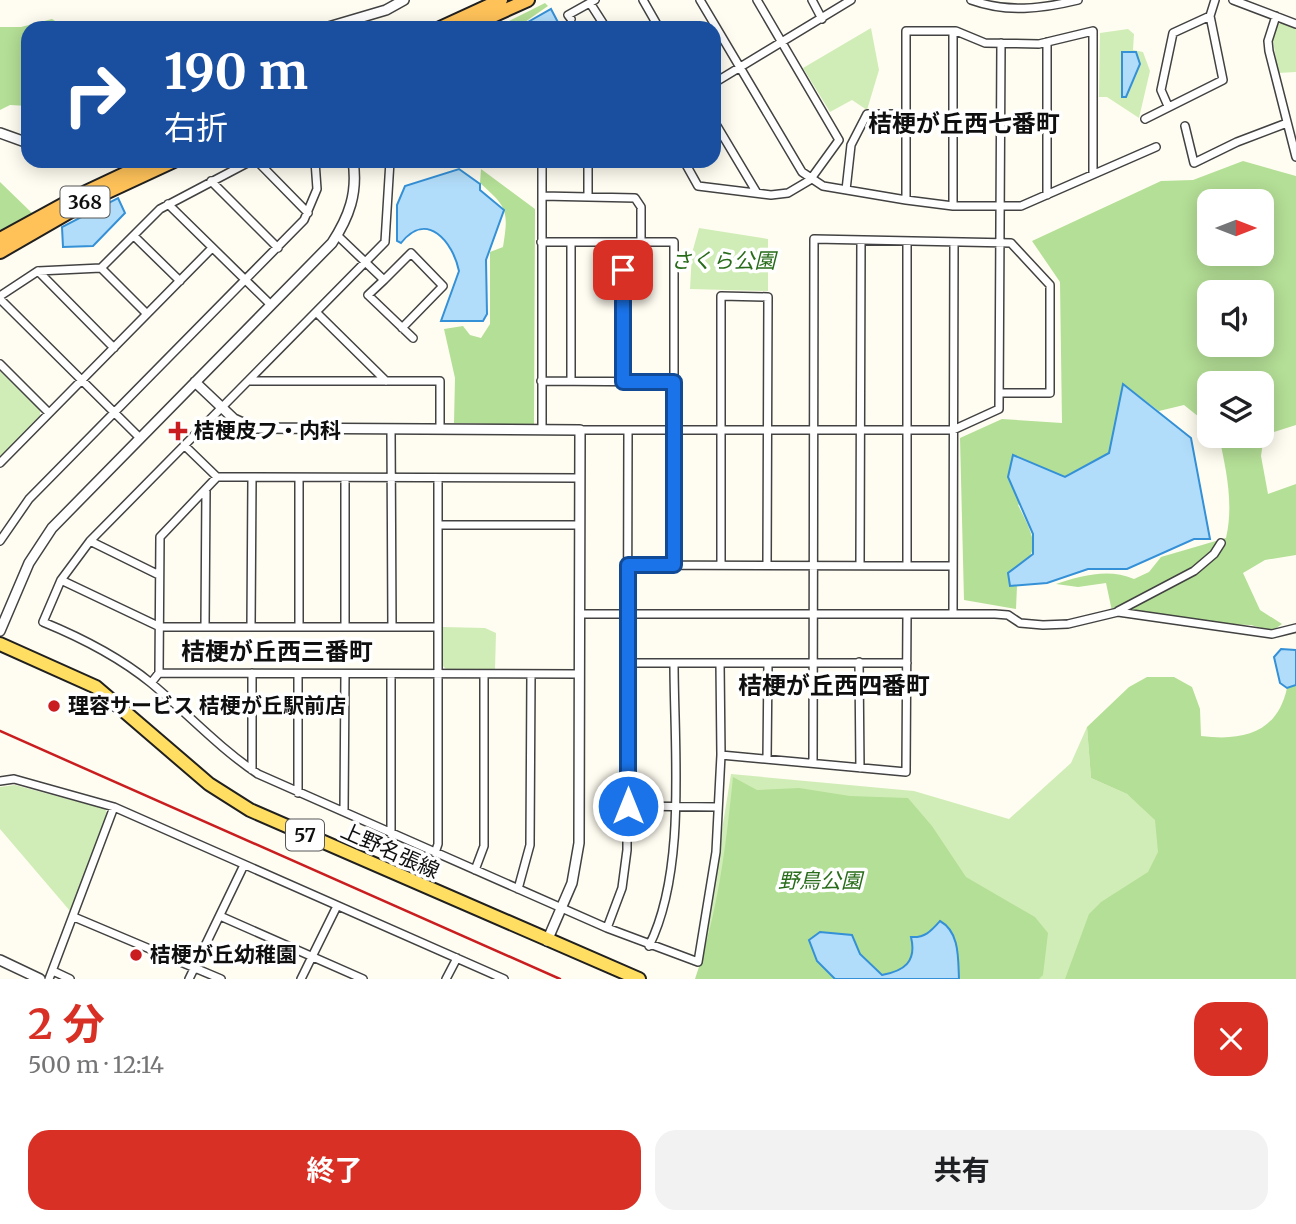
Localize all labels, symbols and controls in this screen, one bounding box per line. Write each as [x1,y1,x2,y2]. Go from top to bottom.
text: 190 m [164,41,308,102]
icon: right [49,49,140,140]
text: 右折 [164,108,228,148]
district label: 桔梗が丘西七番町 [868,108,1060,139]
road number: 368 [60,186,110,218]
north arrow [1197,189,1274,266]
map controls [1197,189,1274,448]
pin [593,240,653,300]
park label: さくら公園 [671,247,778,274]
icon: arrive [604,251,642,289]
button: sound [1197,280,1274,357]
button: layers [1197,371,1274,448]
place label: 桔梗皮フ・内科 [194,417,341,444]
marker: 桔梗皮フ・内科 [168,421,188,441]
district label: 桔梗が丘西三番町 [181,636,373,667]
district label: 桔梗が丘西四番町 [738,670,930,701]
place label: 理容サービス 桔梗が丘駅前店 [68,692,346,719]
marker: 理容サービス 桔梗が丘駅前店 [46,698,62,714]
position arrow [591,769,665,843]
street label: 上野名張線 [337,817,444,884]
road number: 57 [286,820,324,850]
park label: 野鳥公園 [778,867,865,894]
place label: 桔梗が丘幼稚園 [150,941,297,968]
marker: 桔梗が丘幼稚園 [128,947,144,963]
text: 2 分 [28,998,105,1050]
button: close [1194,1002,1268,1076]
text: 500 m · 12:14 [28,1050,164,1079]
button: 終了 [28,1130,641,1210]
button: 共有 [655,1130,1268,1210]

